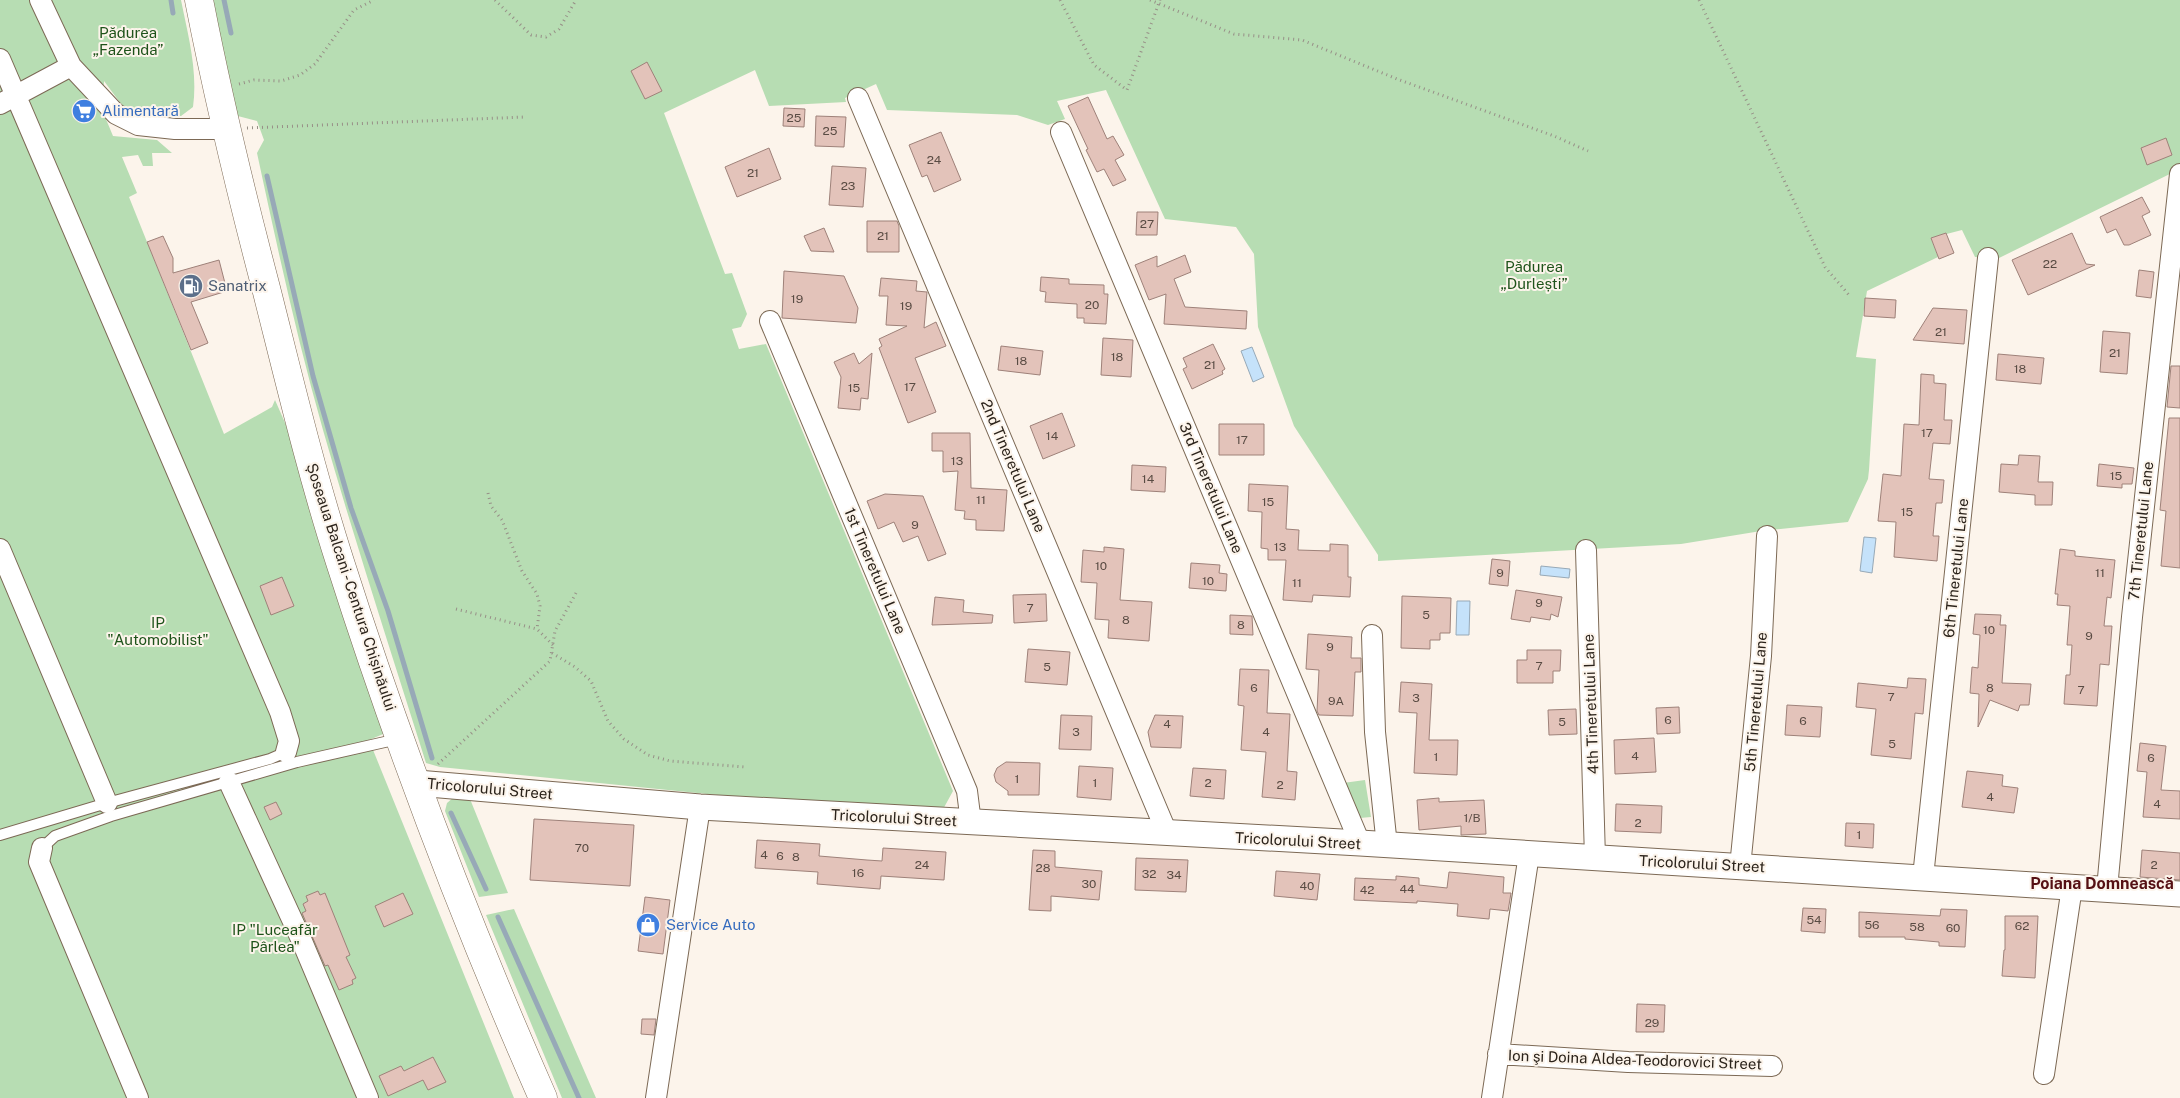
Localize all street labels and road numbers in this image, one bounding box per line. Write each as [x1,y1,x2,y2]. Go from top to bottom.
street label: 2nd Tineretului Lane [978,397,1049,535]
street label: 3rd Tineretului Lane [1176,420,1247,556]
street label: Șoseaua Balcani - Centura Chișinăului [303,461,400,713]
street label: 7th Tineretului Lane [2125,461,2156,601]
street label: 6th Tineretului Lane [1940,497,1971,639]
street label: 1st Tineretului Lane [841,505,910,637]
street label: 5th Tineretului Lane [1741,631,1770,773]
street label: 4th Tineretului Lane [1580,634,1601,774]
street label: Tricolorului Street [426,775,554,802]
street label: Tricolorului Street [831,806,958,829]
street label: Tricolorului Street [1235,829,1362,852]
street label: Tricolorului Street [1639,852,1766,875]
street label: Ion şi Doina Aldea-Teodorovici Street [1508,1047,1762,1072]

